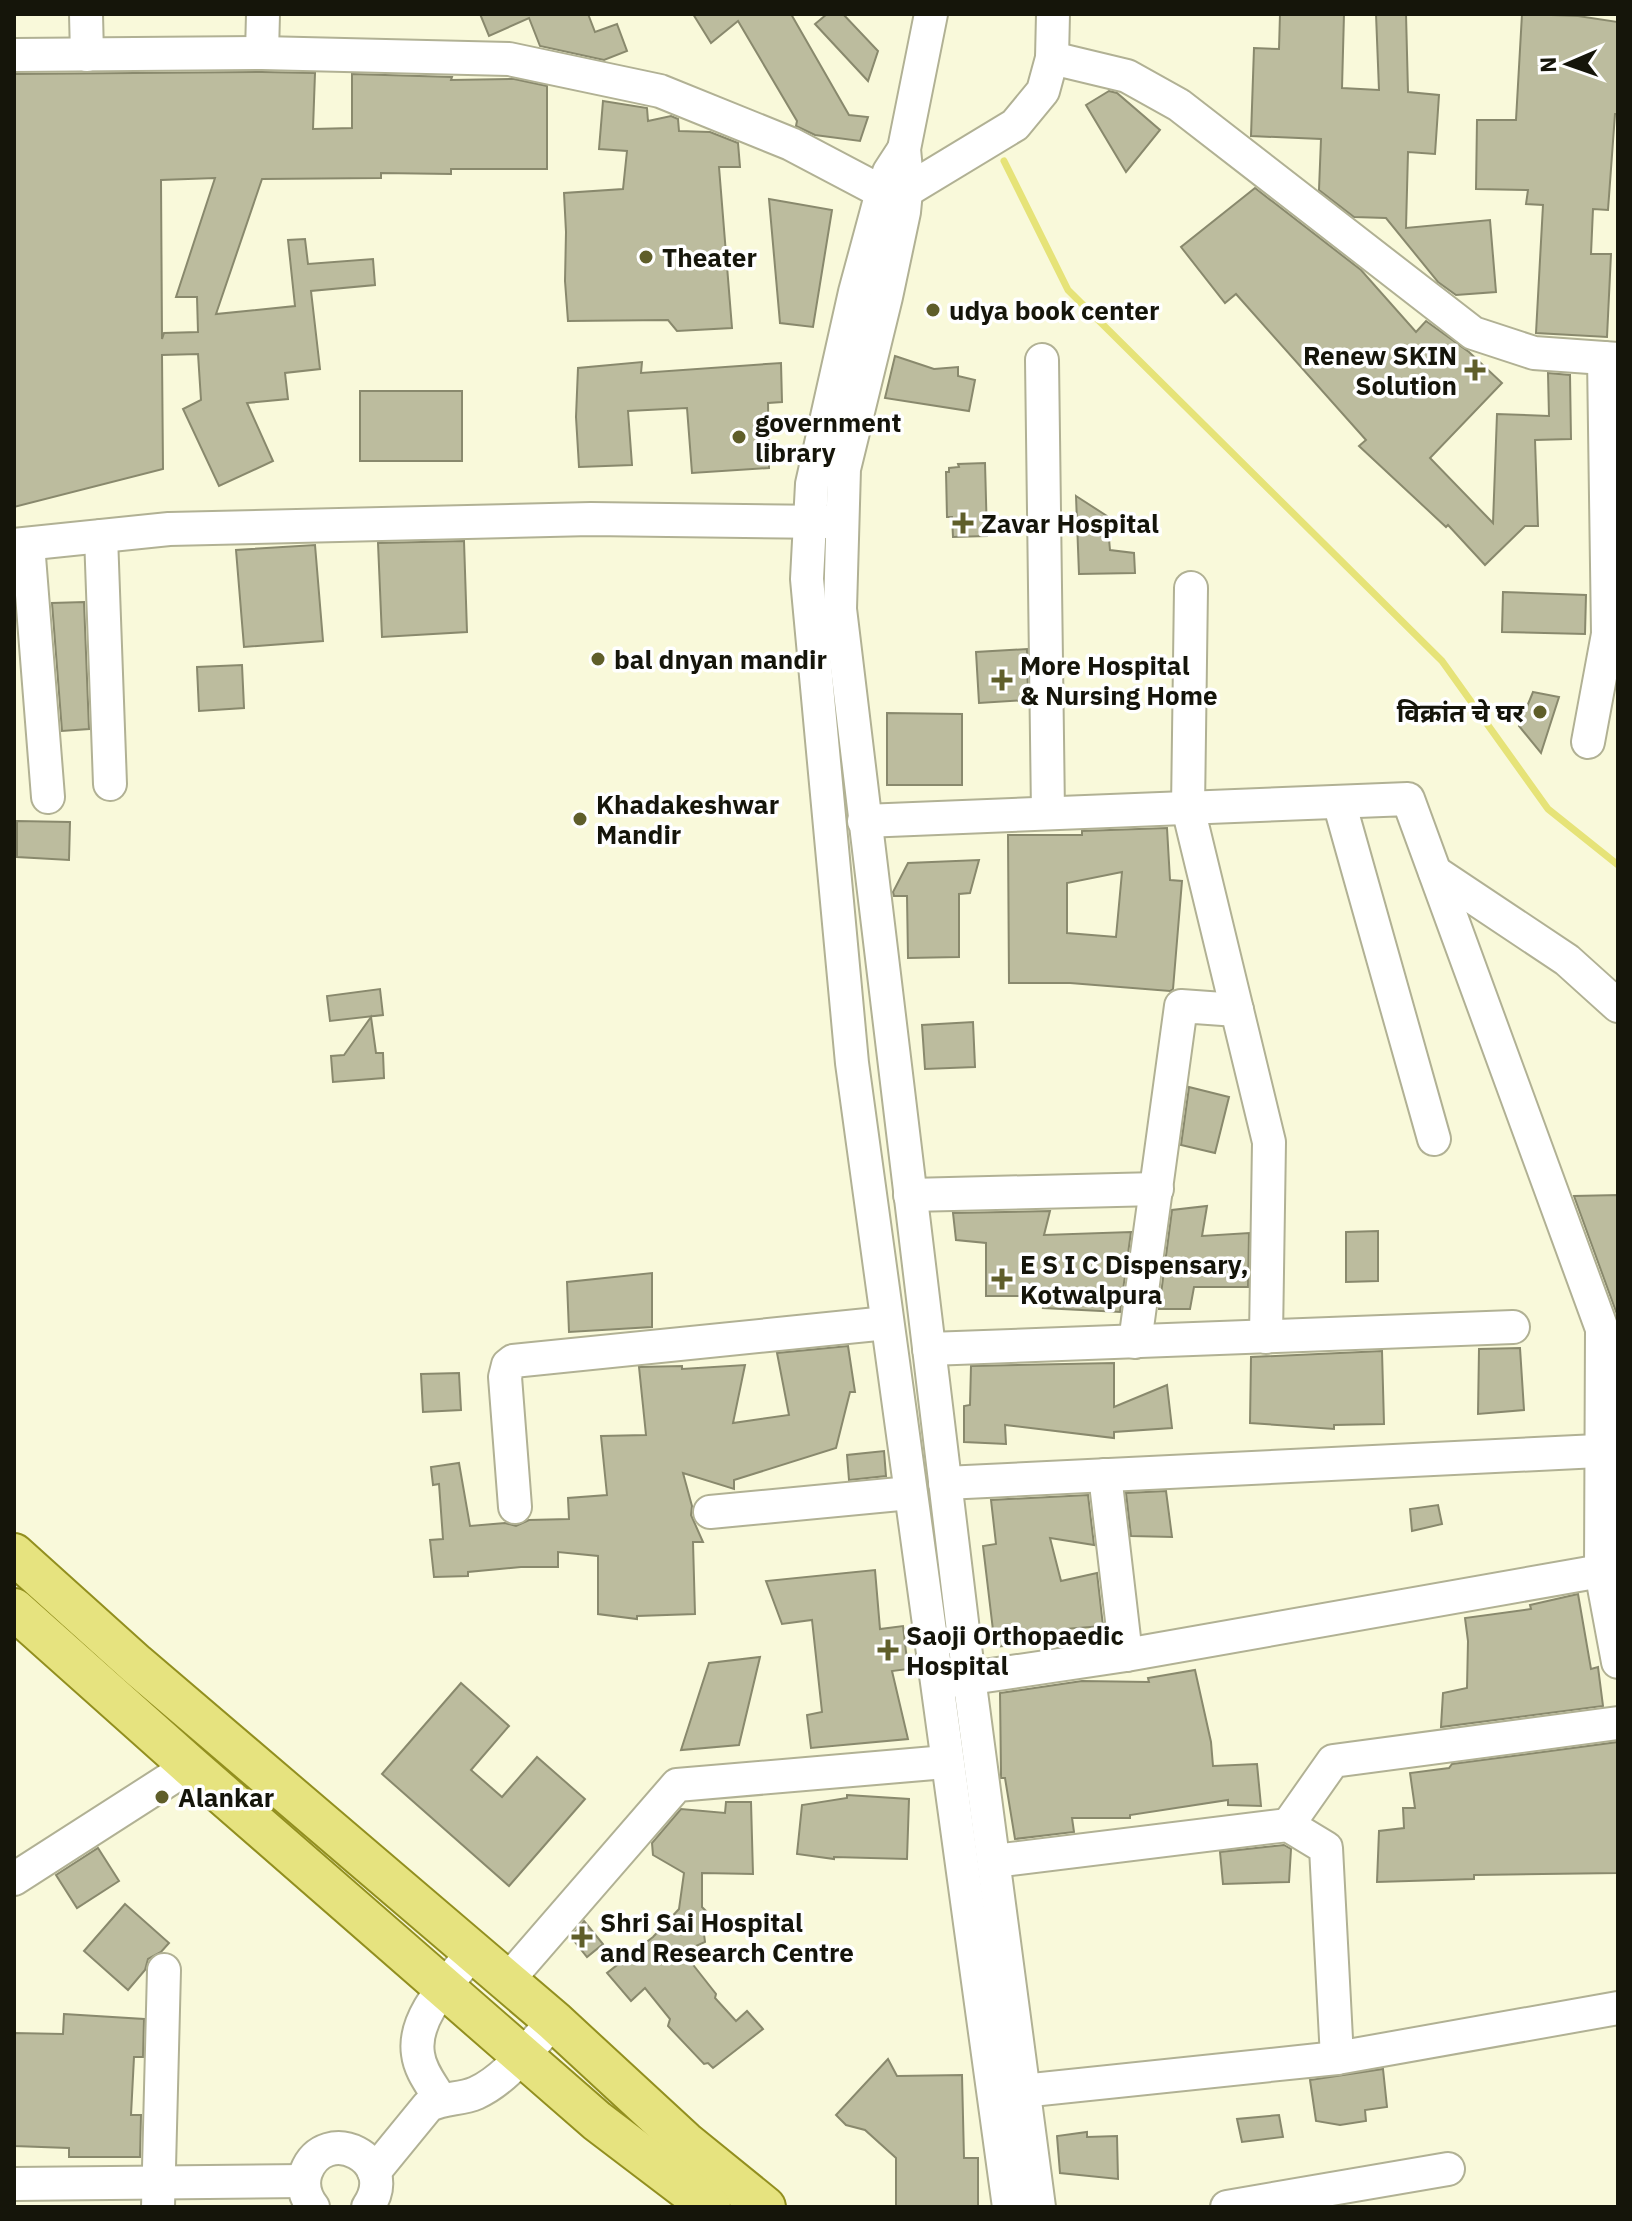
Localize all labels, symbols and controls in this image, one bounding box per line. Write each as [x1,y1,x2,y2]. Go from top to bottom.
north arrow [1528,24,1608,104]
text: N [1533,56,1562,73]
place label: Theater [662,240,757,274]
marker: Theater [637,248,655,266]
place label: udya book center [949,293,1159,327]
marker: udya book center [924,301,942,319]
place label: Renew SKIN Solution [1303,338,1457,402]
marker: Renew SKIN Solution [1464,359,1486,381]
place label: government library [755,405,901,469]
marker: government library [730,428,748,446]
place label: Zavar Hospital [981,506,1159,540]
marker: Zavar Hospital [952,512,974,534]
place label: bal dnyan mandir [614,642,827,676]
place label: More Hospital & Nursing Home [1020,648,1218,712]
marker: bal dnyan mandir [589,650,607,668]
marker: More Hospital & Nursing Home [991,669,1013,691]
place label: विक्रांत चे घर [1397,695,1525,729]
marker: विक्रांत चे घर [1531,703,1549,721]
place label: Khadakeshwar Mandir [596,787,779,851]
marker: Khadakeshwar Mandir [571,810,589,828]
place label: E S I C Dispensary, Kotwalpura [1020,1247,1249,1311]
marker: E S I C Dispensary, Kotwalpura [991,1268,1013,1290]
place label: Saoji Orthopaedic Hospital [906,1618,1124,1682]
marker: Saoji Orthopaedic Hospital [877,1639,899,1661]
place label: Alankar [178,1780,274,1814]
marker: Alankar [153,1788,171,1806]
place label: Shri Sai Hospital and Research Centre [600,1905,854,1969]
marker: Shri Sai Hospital and Research Centre [571,1926,593,1948]

